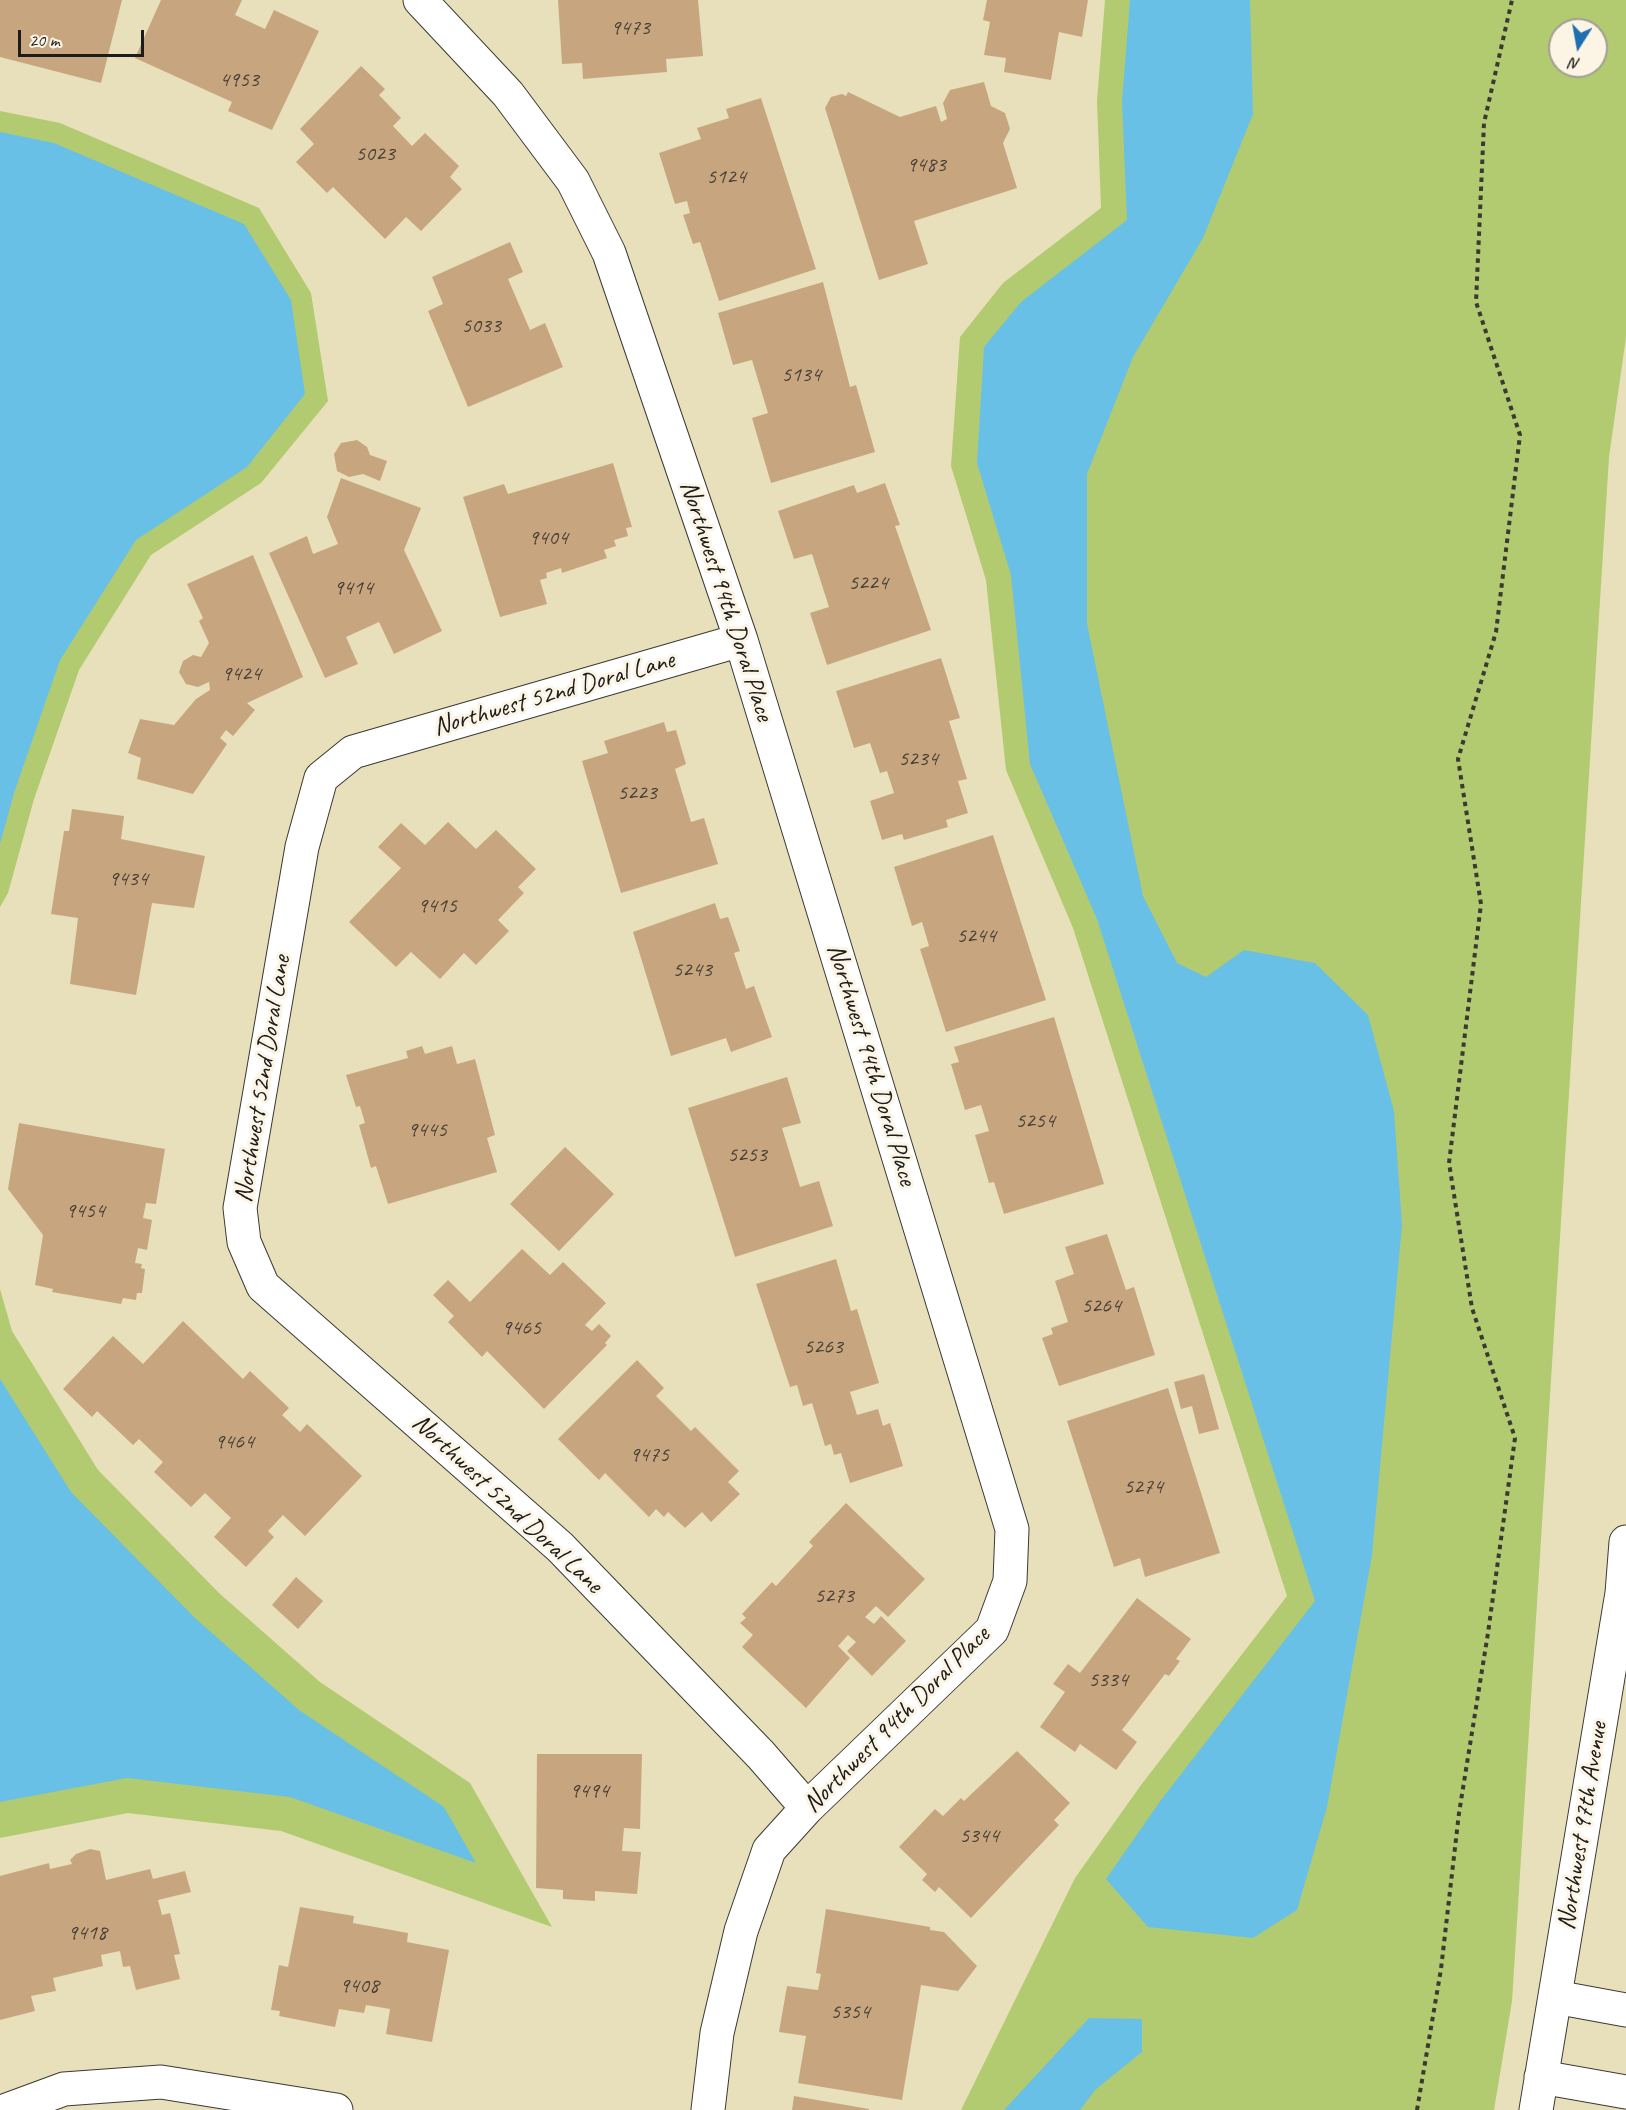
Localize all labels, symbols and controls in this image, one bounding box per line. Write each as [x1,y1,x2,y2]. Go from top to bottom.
house number: 9473 [610,15,650,41]
scale bar [21,18,147,56]
north arrow [1548,18,1608,78]
text: 20 m [29,29,60,51]
text: N [1568,53,1582,74]
house number: 4953 [219,67,259,93]
house number: 5023 [355,141,395,167]
house number: 9483 [906,152,946,178]
house number: 5124 [706,164,746,190]
house number: 5033 [461,313,501,339]
house number: 5134 [781,362,821,388]
street label: Northwest 94th Doral Place [672,477,780,725]
house number: 9404 [528,525,568,551]
house number: 5224 [848,570,888,596]
house number: 9414 [333,575,373,601]
street label: Northwest 52nd Doral Lane [430,645,678,743]
house number: 9424 [221,661,261,687]
house number: 5234 [898,746,938,772]
house number: 5223 [617,780,657,806]
house number: 9434 [108,866,148,892]
house number: 9415 [417,893,457,919]
house number: 5244 [956,923,996,949]
street label: Northwest 94th Doral Place [819,940,923,1190]
street label: Northwest 52nd Doral Lane [228,953,298,1205]
house number: 5243 [672,957,712,983]
house number: 5254 [1015,1108,1055,1134]
house number: 9445 [407,1117,447,1143]
house number: 5253 [727,1142,767,1168]
house number: 9454 [65,1198,105,1224]
house number: 5264 [1081,1293,1121,1319]
house number: 9465 [501,1315,541,1341]
house number: 5263 [803,1334,843,1360]
street label: Northwest 52nd Doral Lane [405,1408,609,1600]
house number: 9464 [214,1429,254,1455]
house number: 9475 [629,1442,669,1468]
house number: 5274 [1123,1474,1163,1500]
house number: 5273 [814,1583,854,1609]
street label: Northwest 94th Doral Place [797,1620,997,1820]
house number: 5334 [1088,1667,1128,1693]
street label: Northwest 97th Avenue [1551,1720,1615,1932]
house number: 9494 [569,1778,609,1804]
house number: 5344 [959,1823,999,1849]
house number: 9418 [67,1920,107,1946]
house number: 9408 [339,1973,379,1999]
house number: 5354 [830,1999,870,2025]

